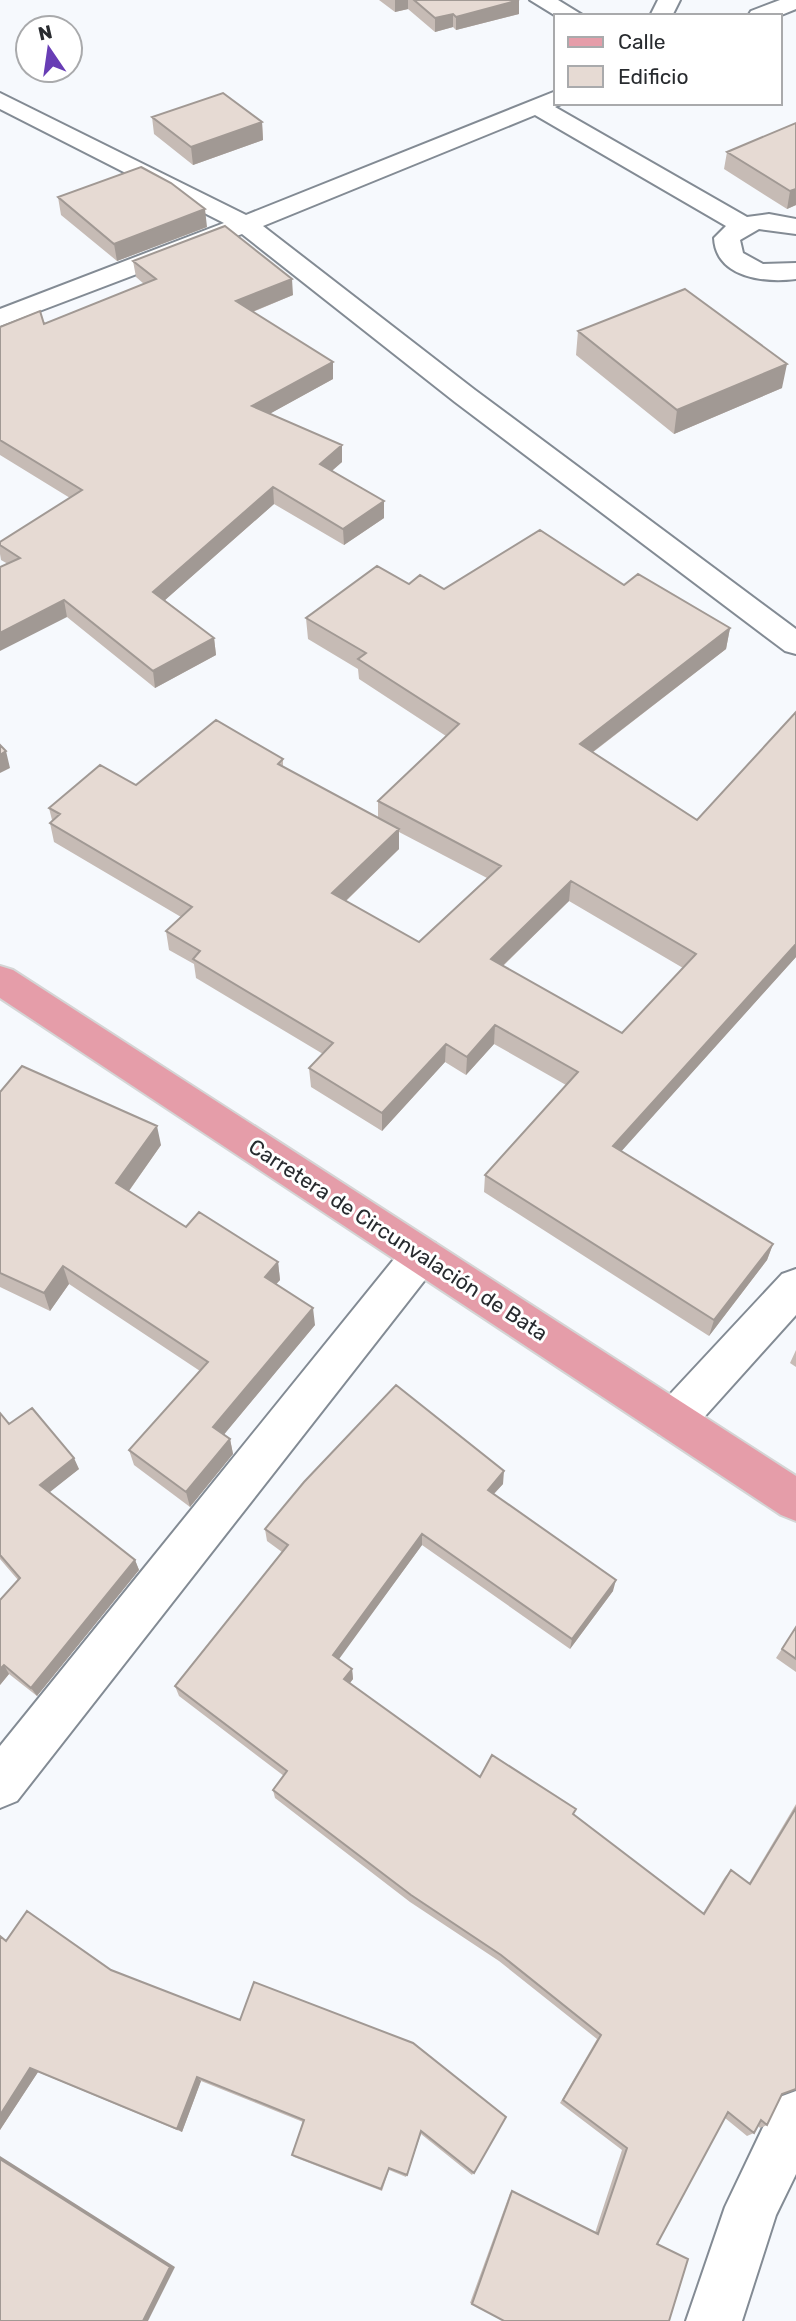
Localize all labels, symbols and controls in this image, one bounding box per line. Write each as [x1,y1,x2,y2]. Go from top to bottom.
north arrow [14,14,84,84]
legend [554,14,782,105]
text: N [36,20,55,46]
text: Calle [618,29,666,54]
text: Edificio [618,64,688,89]
street label: Carretera de Circunvalación de Bata [244,1133,552,1346]

